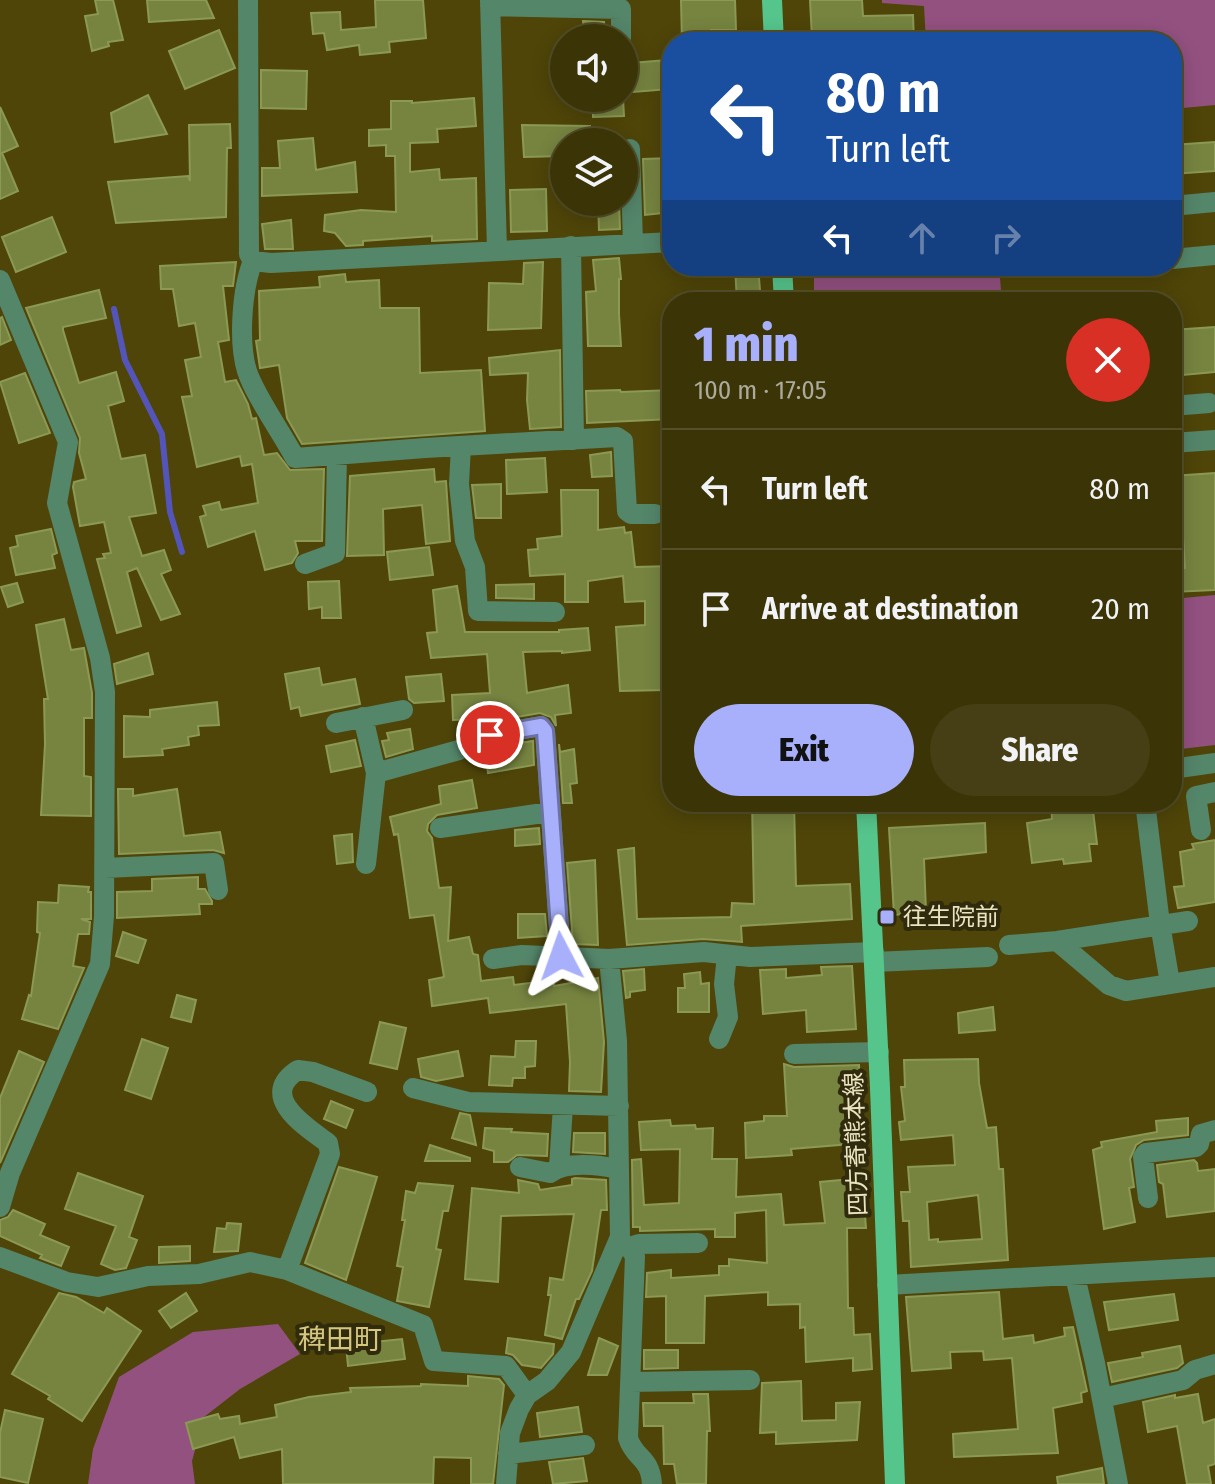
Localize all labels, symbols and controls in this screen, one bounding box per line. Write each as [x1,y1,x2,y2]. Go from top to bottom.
map controls [550,24,638,216]
button: sound [550,24,638,112]
text: 80 m [826,60,941,127]
icon: left [694,64,798,168]
button: layers [550,128,638,216]
text: Turn left [826,128,950,172]
icon: left [816,216,860,260]
icon: ahead [900,216,944,260]
icon: right [984,216,1028,260]
text: 1 min [694,316,798,374]
button: close [1066,318,1150,402]
text: 100 m · 17:05 [694,375,827,406]
icon: left [694,467,738,511]
text: Turn left [762,471,868,507]
text: 80 m [1089,471,1150,507]
icon: arrive [694,587,738,631]
text: Arrive at destination [762,591,1019,627]
text: 20 m [1091,591,1150,627]
pin [456,701,524,769]
button: Exit [694,704,914,796]
button: Share [930,704,1150,796]
icon: arrive [468,713,512,757]
place label: 往生院前 [903,903,999,931]
marker: 往生院前 [878,908,896,926]
position arrow [519,914,603,998]
street label: 四方寄熊本線 [839,1072,873,1216]
district label: 稗田町 [298,1323,382,1356]

